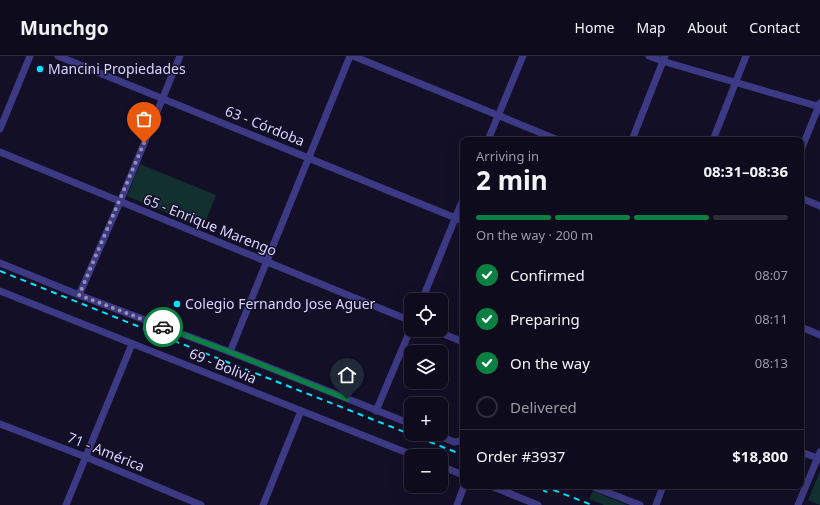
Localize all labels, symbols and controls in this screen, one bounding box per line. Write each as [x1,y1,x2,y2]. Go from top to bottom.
text: Munchgo [20,15,109,41]
text: Home [575,18,614,37]
text: Map [636,18,666,37]
text: About [688,18,727,37]
text: Contact [749,18,800,37]
place label: Mancini Propiedades [48,59,186,78]
marker: Mancini Propiedades [35,64,45,74]
street label: 63 - Córdoba [223,101,308,150]
pin [127,102,161,143]
icon: bag [133,108,155,130]
text: Arriving in [476,147,539,165]
text: 08:31–08:36 [703,161,788,181]
text: 2 min [476,162,548,198]
street label: 65 - Enrique Marengo [141,189,280,260]
text: On the way · 200 m [476,226,593,244]
icon: check [476,264,498,286]
text: Confirmed [510,265,585,285]
text: 08:07 [755,266,788,284]
map controls [404,293,448,493]
button: locate [404,293,448,337]
place label: Colegio Fernando Jose Aguer [185,294,376,313]
marker: Colegio Fernando Jose Aguer [172,299,182,309]
courier [143,307,183,347]
icon: check [476,308,498,330]
text: Preparing [510,309,580,329]
text: 08:11 [755,310,788,328]
icon: car [152,316,174,338]
street label: 69 - Bolivia [187,343,260,388]
button: layers [404,345,448,389]
icon: check [476,352,498,374]
text: On the way [510,353,590,373]
text: 08:13 [755,354,788,372]
pin [330,358,364,399]
icon: home [336,364,358,386]
button: + [404,397,448,441]
text: Delivered [510,397,577,417]
street label: 71 - América [65,427,148,476]
text: Order #3937 [476,446,565,466]
text: $18,800 [732,446,788,466]
button: − [404,449,448,493]

